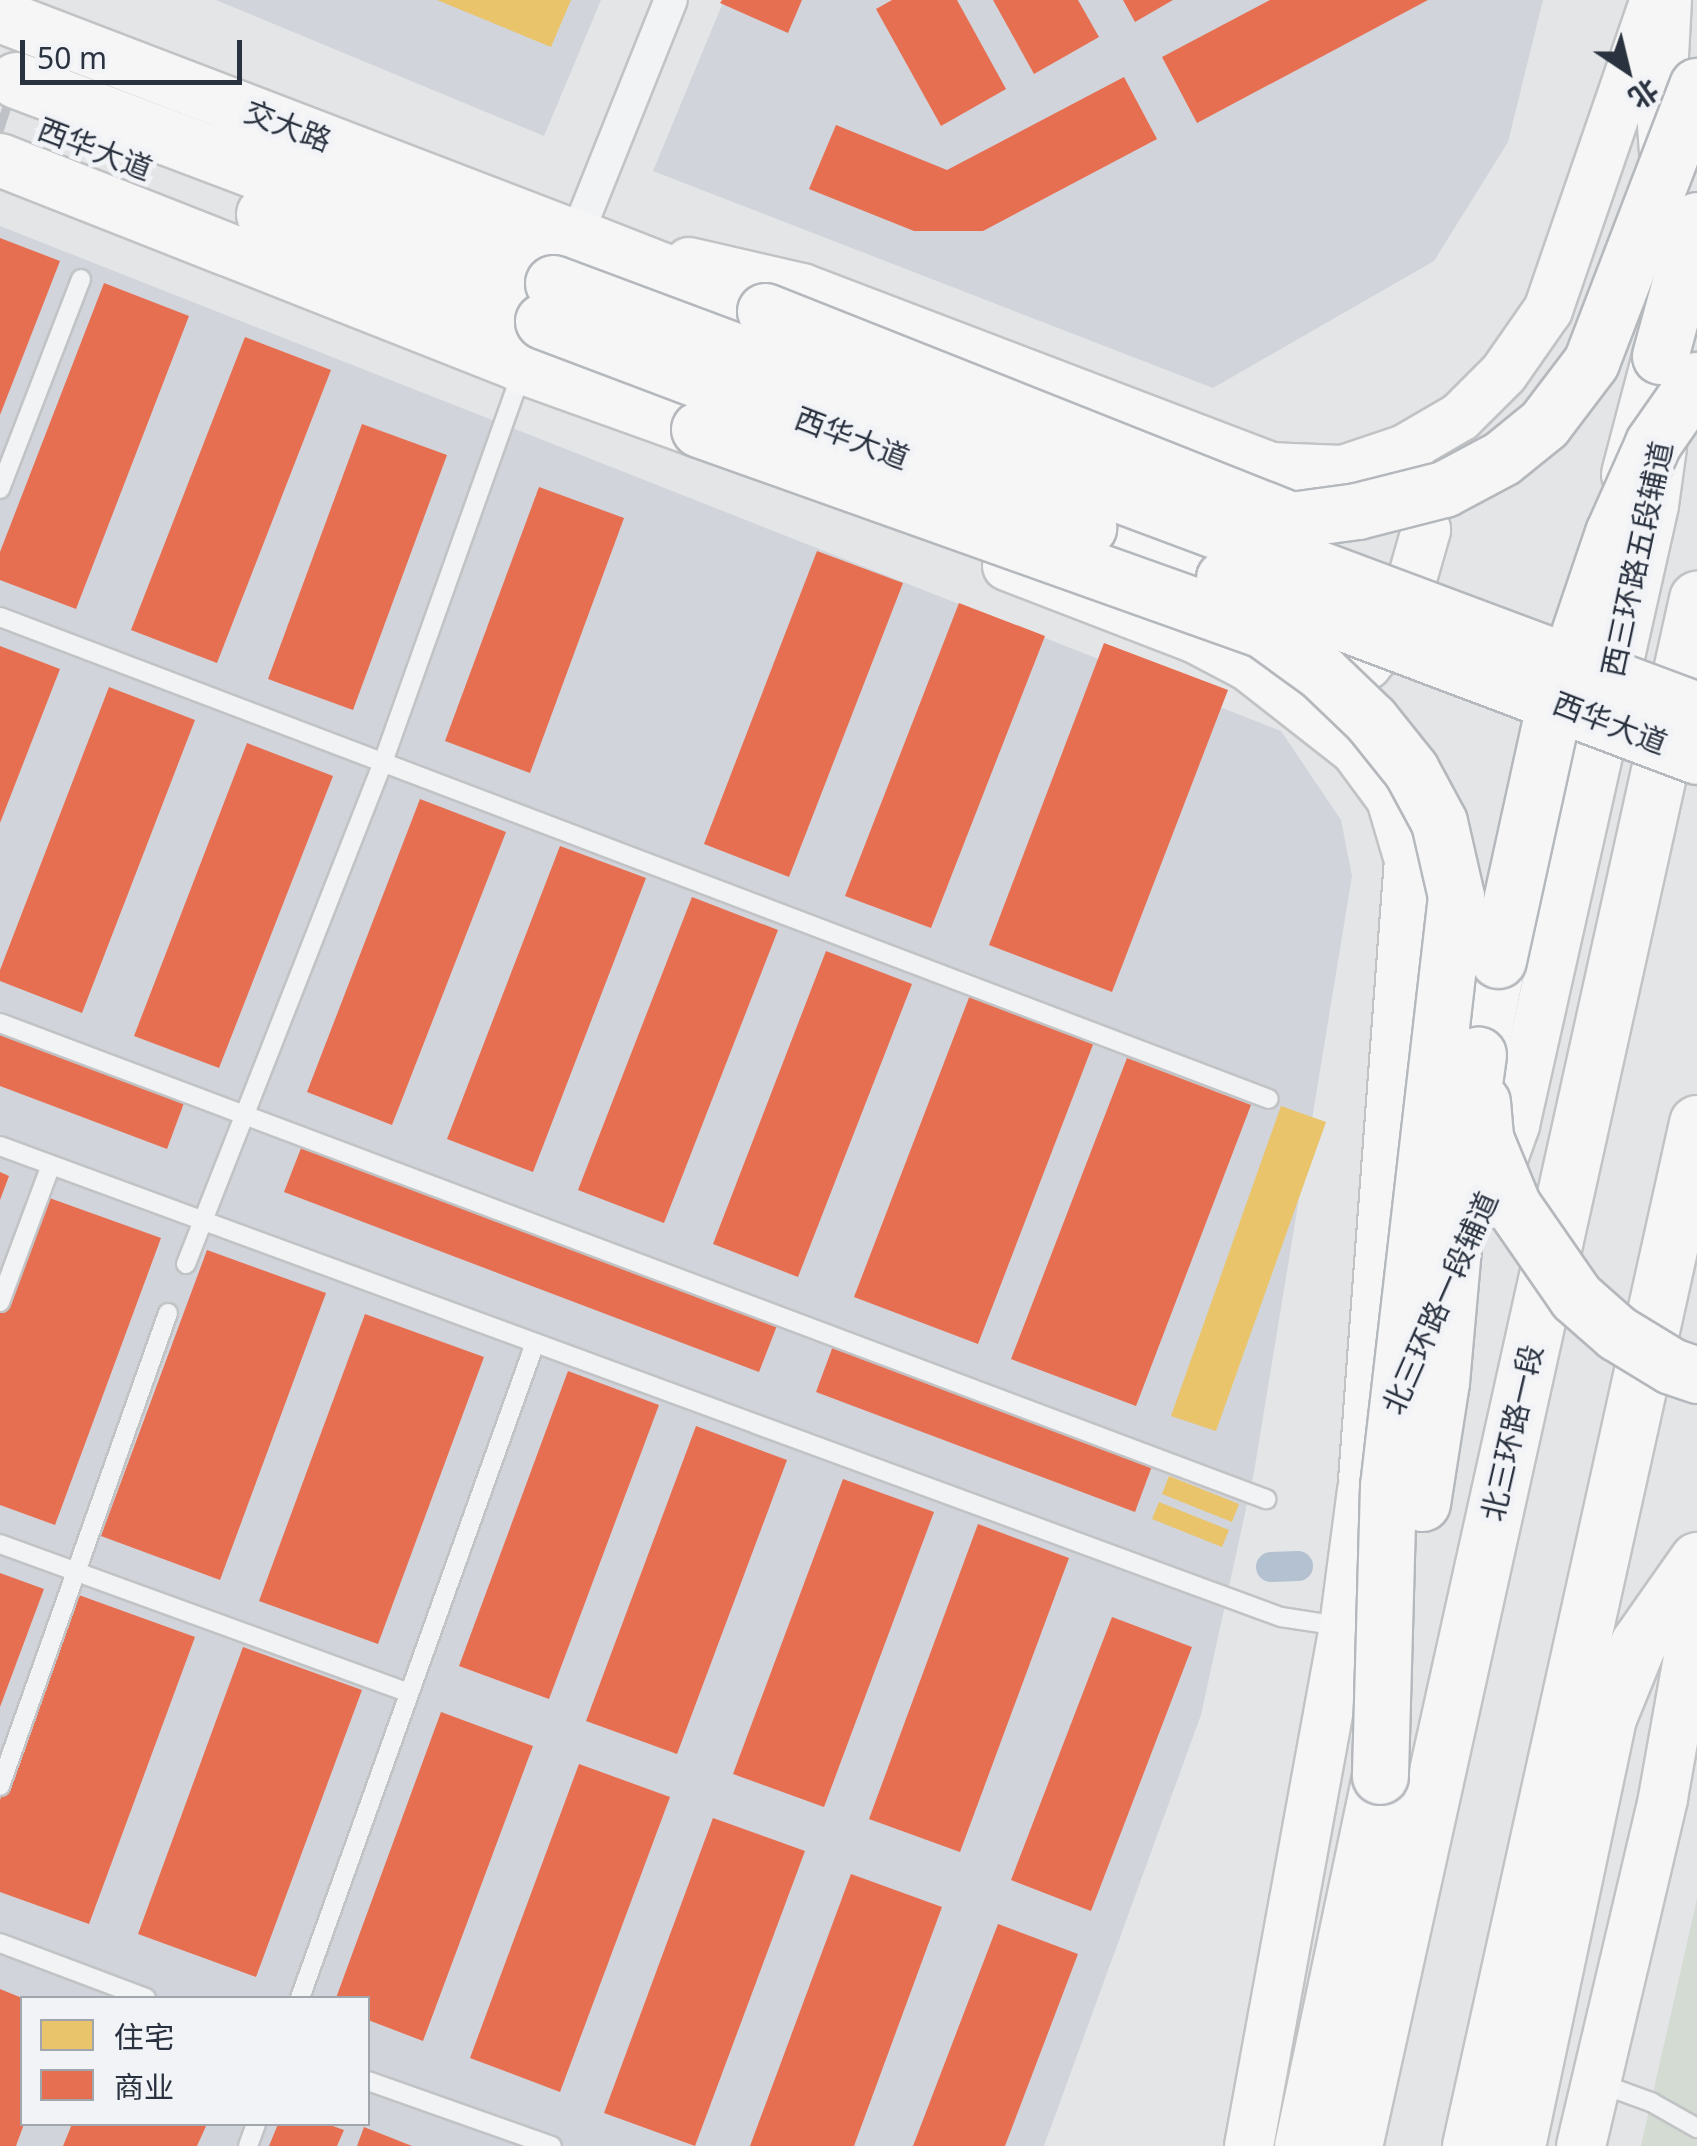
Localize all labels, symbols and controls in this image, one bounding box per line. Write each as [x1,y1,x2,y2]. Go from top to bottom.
scale bar [25,20,248,82]
north arrow [1577,20,1677,120]
text: 50 m [37,37,107,78]
text: 北 [1622,71,1667,118]
street label: 交大路 [240,93,336,159]
street label: 西华大道 [33,111,157,187]
street label: 西华大道 [790,400,914,476]
street label: 西三环路五段辅道 [1594,438,1680,680]
street label: 西华大道 [1548,685,1672,761]
street label: 北三环路一段辅道 [1375,1186,1505,1420]
street label: 北三环路一段 [1474,1341,1550,1525]
legend [20,1996,370,2126]
text: 住宅 [114,2016,174,2057]
text: 商业 [114,2066,174,2107]

